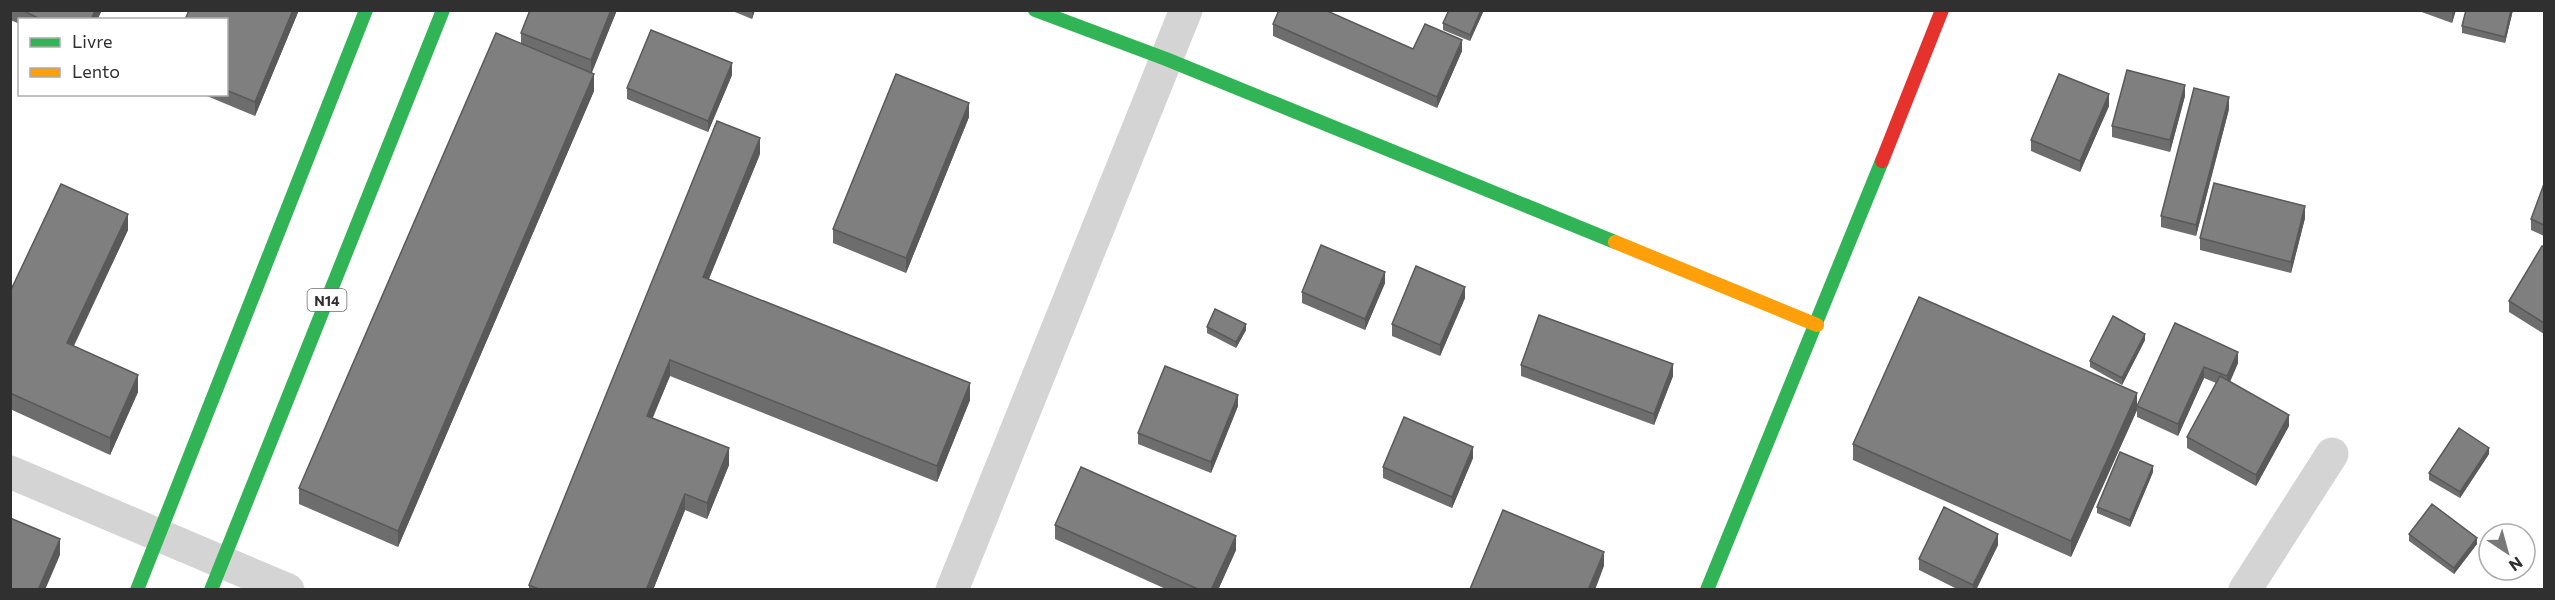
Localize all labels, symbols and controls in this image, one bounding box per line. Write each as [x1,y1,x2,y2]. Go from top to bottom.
legend [18,18,228,96]
text: Livre [72,30,113,52]
text: Lento [72,60,120,82]
road number: N14 [308,289,346,311]
north arrow [2477,522,2537,582]
text: N [2506,553,2527,576]

